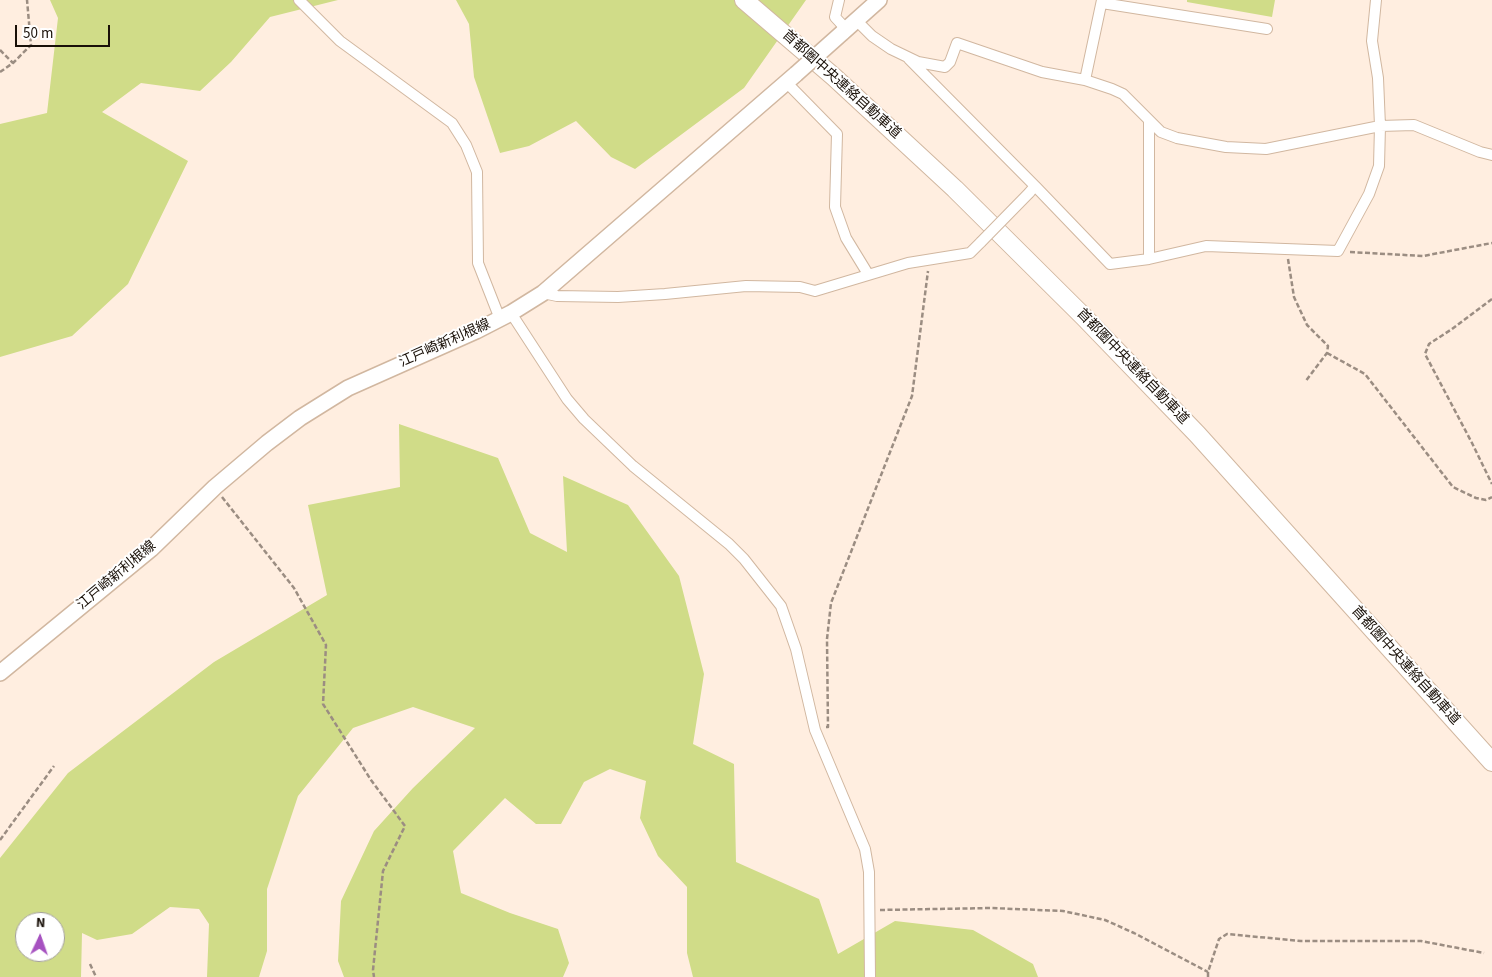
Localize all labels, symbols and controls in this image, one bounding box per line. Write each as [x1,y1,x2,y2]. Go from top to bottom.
scale bar [18,15,112,47]
text: 50 m [23,23,53,44]
street label: 首都圏中央連絡自動車道 [778,27,904,143]
street label: 首都圏中央連絡自動車道 [1072,306,1192,428]
street label: 江戸崎新利根線 [397,316,493,372]
street label: 江戸崎新利根線 [74,538,160,614]
street label: 首都圏中央連絡自動車道 [1347,603,1463,729]
north arrow [15,912,65,962]
text: N [36,913,46,933]

